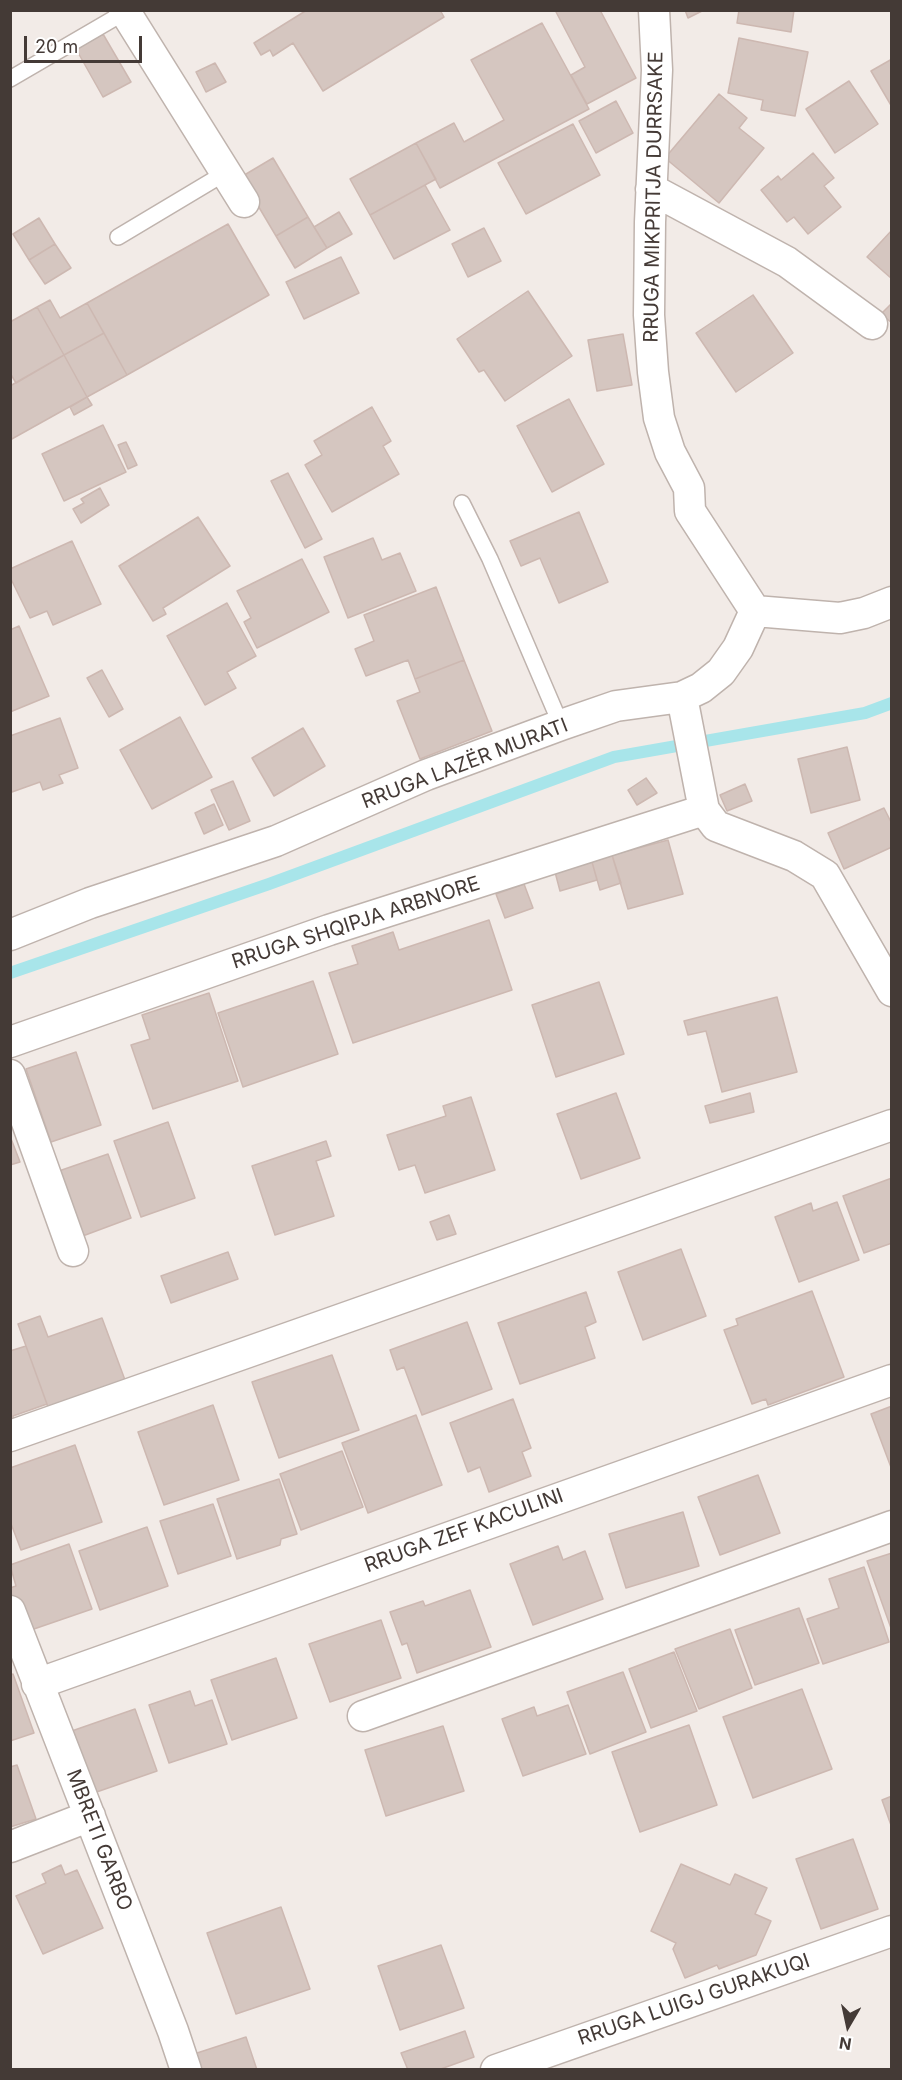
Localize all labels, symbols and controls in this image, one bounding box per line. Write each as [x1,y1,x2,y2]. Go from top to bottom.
scale bar [27,24,146,62]
text: 20 m [35,36,78,57]
street label: RRUGA MIKPRITJA DURRSAKE [639,51,669,343]
street label: RRUGA LAZËR MURATI [359,714,571,814]
street label: RRUGA SHQIPJA ARBNORE [229,872,483,974]
street label: RRUGA ZEF KACULINI [361,1484,567,1578]
street label: MBRETI GARBO [61,1766,137,1914]
street label: RRUGA LUIGJ GURAKUQI [575,1949,813,2051]
north arrow [818,1996,878,2056]
text: N [838,2033,853,2055]

